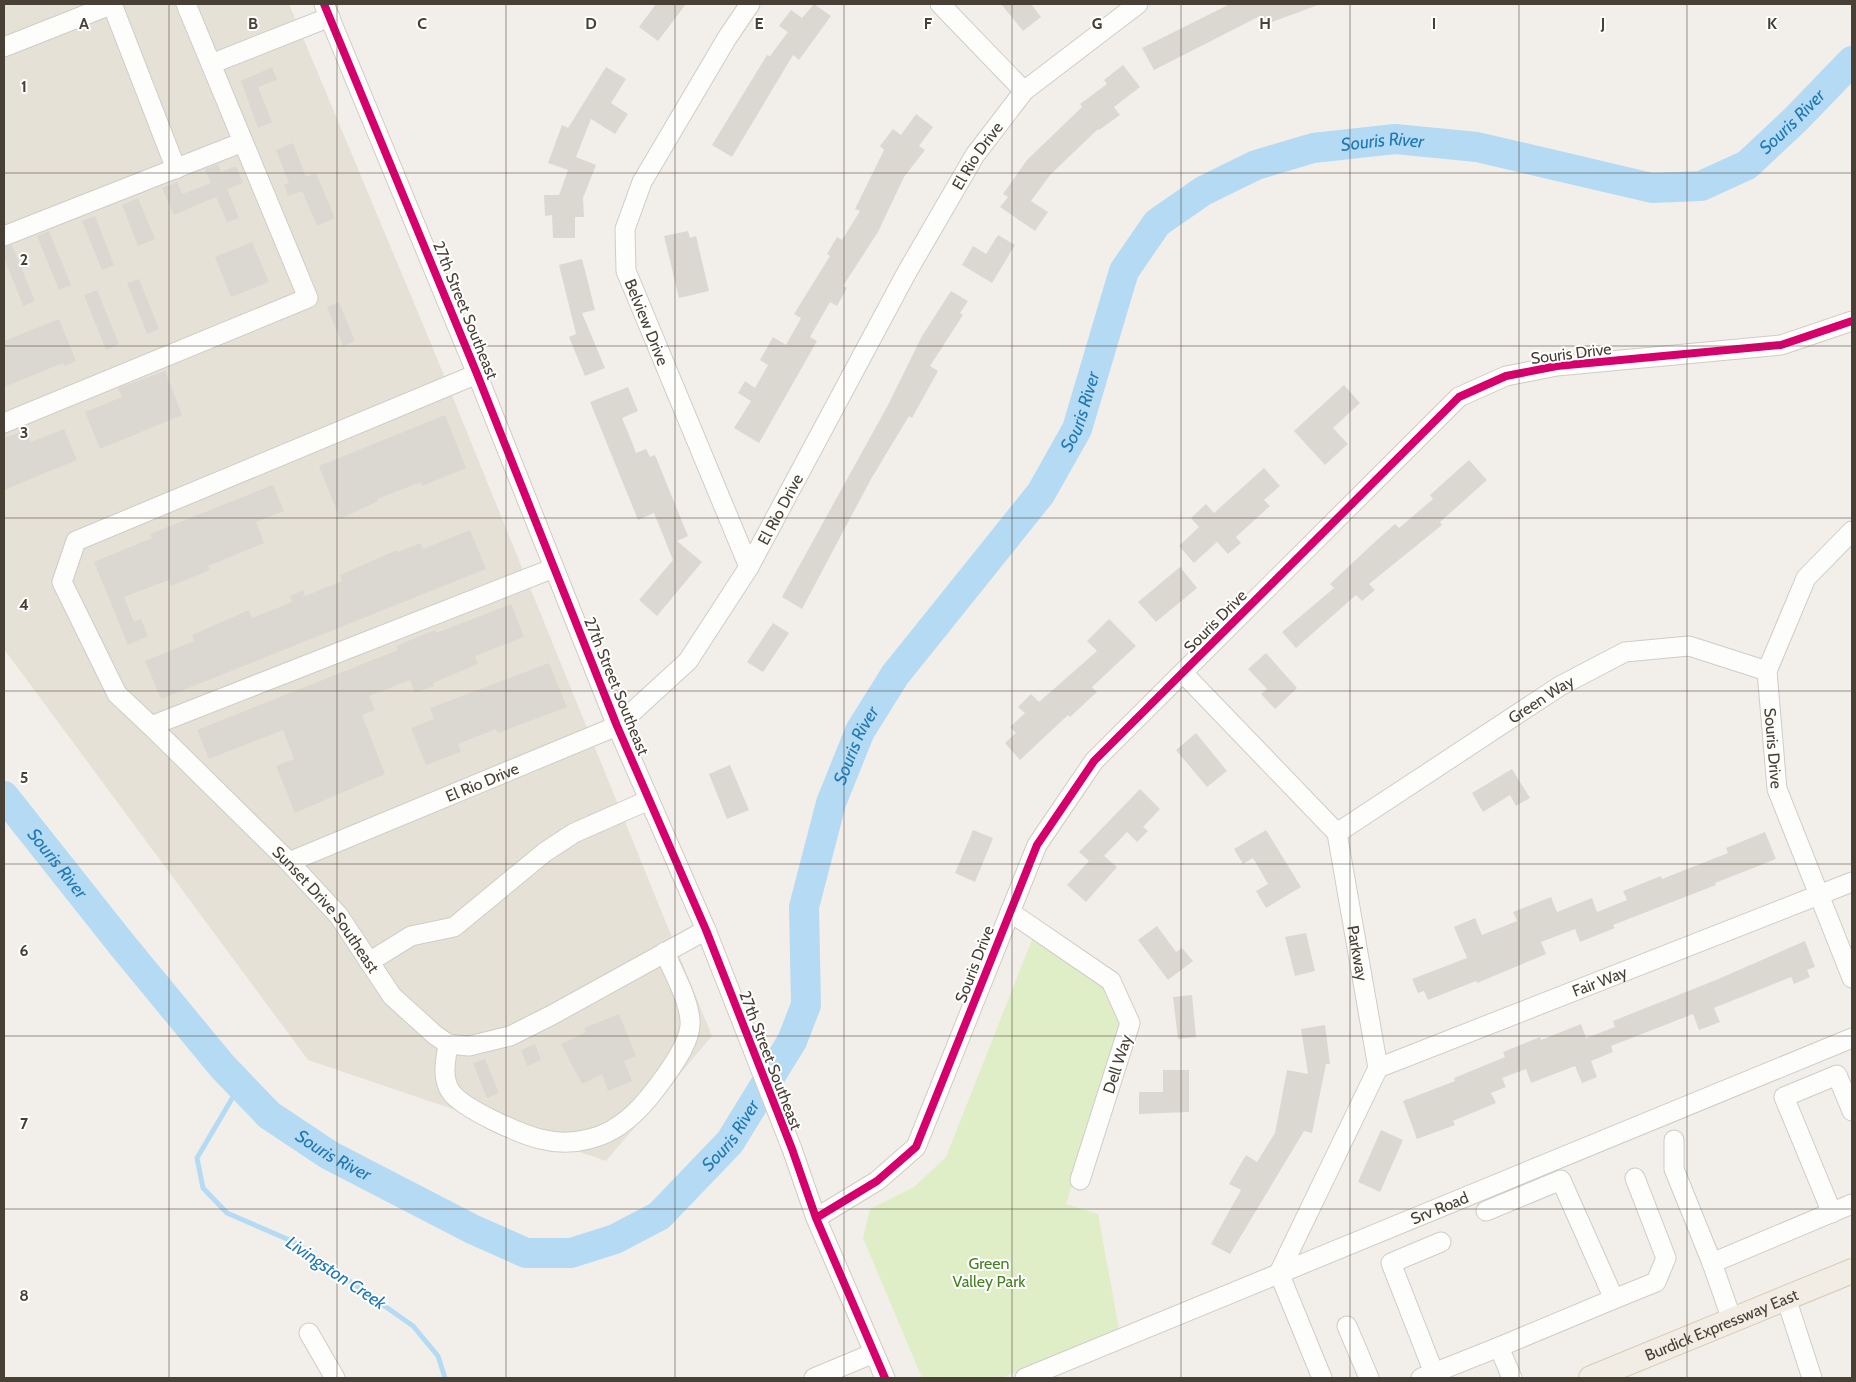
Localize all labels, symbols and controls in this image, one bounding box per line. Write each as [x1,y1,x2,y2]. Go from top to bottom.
text: A [79,14,89,33]
text: B [248,14,258,33]
text: C [417,14,427,33]
text: D [585,14,597,33]
text: E [754,14,764,33]
text: F [924,14,933,33]
text: G [1092,14,1102,33]
text: H [1259,14,1271,33]
text: I [1432,14,1436,33]
text: J [1600,14,1605,33]
text: K [1767,14,1777,33]
text: 1 [21,77,27,96]
water label: Souris River [1755,84,1831,159]
street label: El Rio Drive [948,118,1007,193]
water label: Souris River [1340,128,1426,156]
street label: 27th Street Southeast [429,238,502,383]
text: 2 [20,250,28,269]
street label: Belview Drive [621,276,673,368]
street label: Souris Drive [1530,339,1612,368]
water label: Souris River [1056,368,1105,456]
text: 3 [20,423,28,442]
street label: El Rio Drive [754,471,807,548]
street label: Souris Drive [1180,586,1251,657]
text: 4 [19,595,29,614]
street label: 27th Street Southeast [580,614,653,759]
street label: Green Way [1505,671,1577,728]
water label: Souris River [829,701,884,787]
street label: Souris Drive [1760,707,1786,789]
street label: El Rio Drive [443,759,522,806]
text: 5 [20,768,28,787]
water label: Souris River [23,824,93,904]
street label: Sunset Drive Southeast [268,842,383,977]
street label: Souris Drive [951,923,998,1005]
street label: Parkway [1343,924,1372,982]
text: 6 [20,941,29,960]
street label: Fair Way [1570,962,1630,1001]
street label: 27th Street Southeast [735,988,806,1133]
street label: Dell Way [1099,1032,1136,1096]
water label: Souris River [697,1095,765,1176]
text: 7 [20,1114,29,1133]
water label: Souris River [291,1125,376,1186]
street label: Srv Road [1408,1188,1471,1228]
water label: Livingston Creek [282,1231,391,1315]
park label: Green Valley Park [953,1254,1026,1291]
street label: Burdick Expressway East [1642,1285,1802,1365]
text: 8 [19,1286,29,1305]

